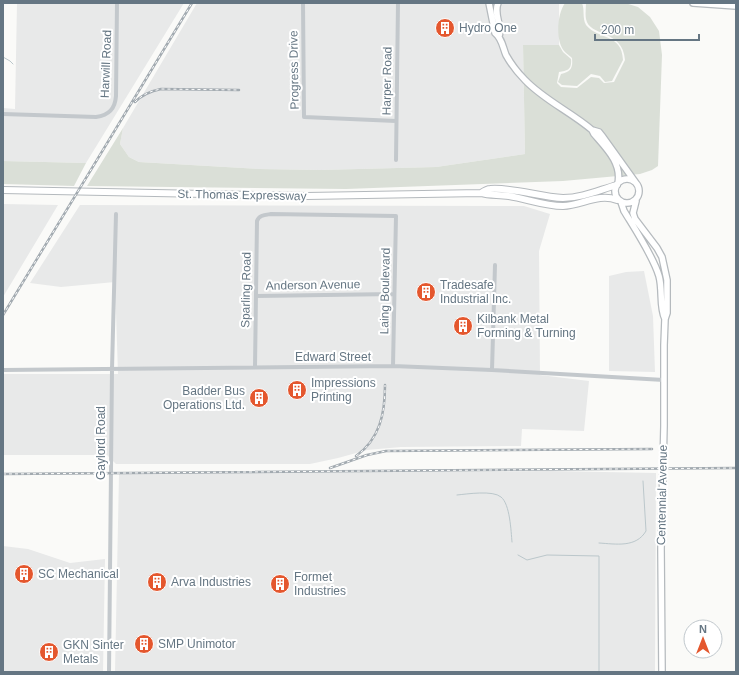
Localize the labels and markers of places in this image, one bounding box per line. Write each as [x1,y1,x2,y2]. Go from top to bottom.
building icon: Hydro One [434,17,456,39]
place label: Hydro One [459,21,517,35]
place label: Tradesafe Industrial Inc. [440,278,511,306]
building icon: Tradesafe Industrial Inc. [415,281,437,303]
place label: Kilbank Metal Forming & Turning [477,312,576,340]
building icon: Kilbank Metal Forming & Turning [452,315,474,337]
place label: Impressions Printing [311,376,376,404]
building icon: Impressions Printing [286,379,308,401]
place label: Badder Bus Operations Ltd. [163,384,245,412]
building icon: Badder Bus Operations Ltd. [248,387,270,409]
building icon: SC Mechanical [13,563,35,585]
place label: SC Mechanical [38,567,119,581]
place label: Formet Industries [294,570,346,598]
building icon: Arva Industries [146,571,168,593]
building icon: Formet Industries [269,573,291,595]
place label: Arva Industries [171,575,251,589]
building icon: SMP Unimotor [133,633,155,655]
place label: SMP Unimotor [158,637,236,651]
place label: GKN Sinter Metals [63,638,124,666]
building icon: GKN Sinter Metals [38,641,60,663]

